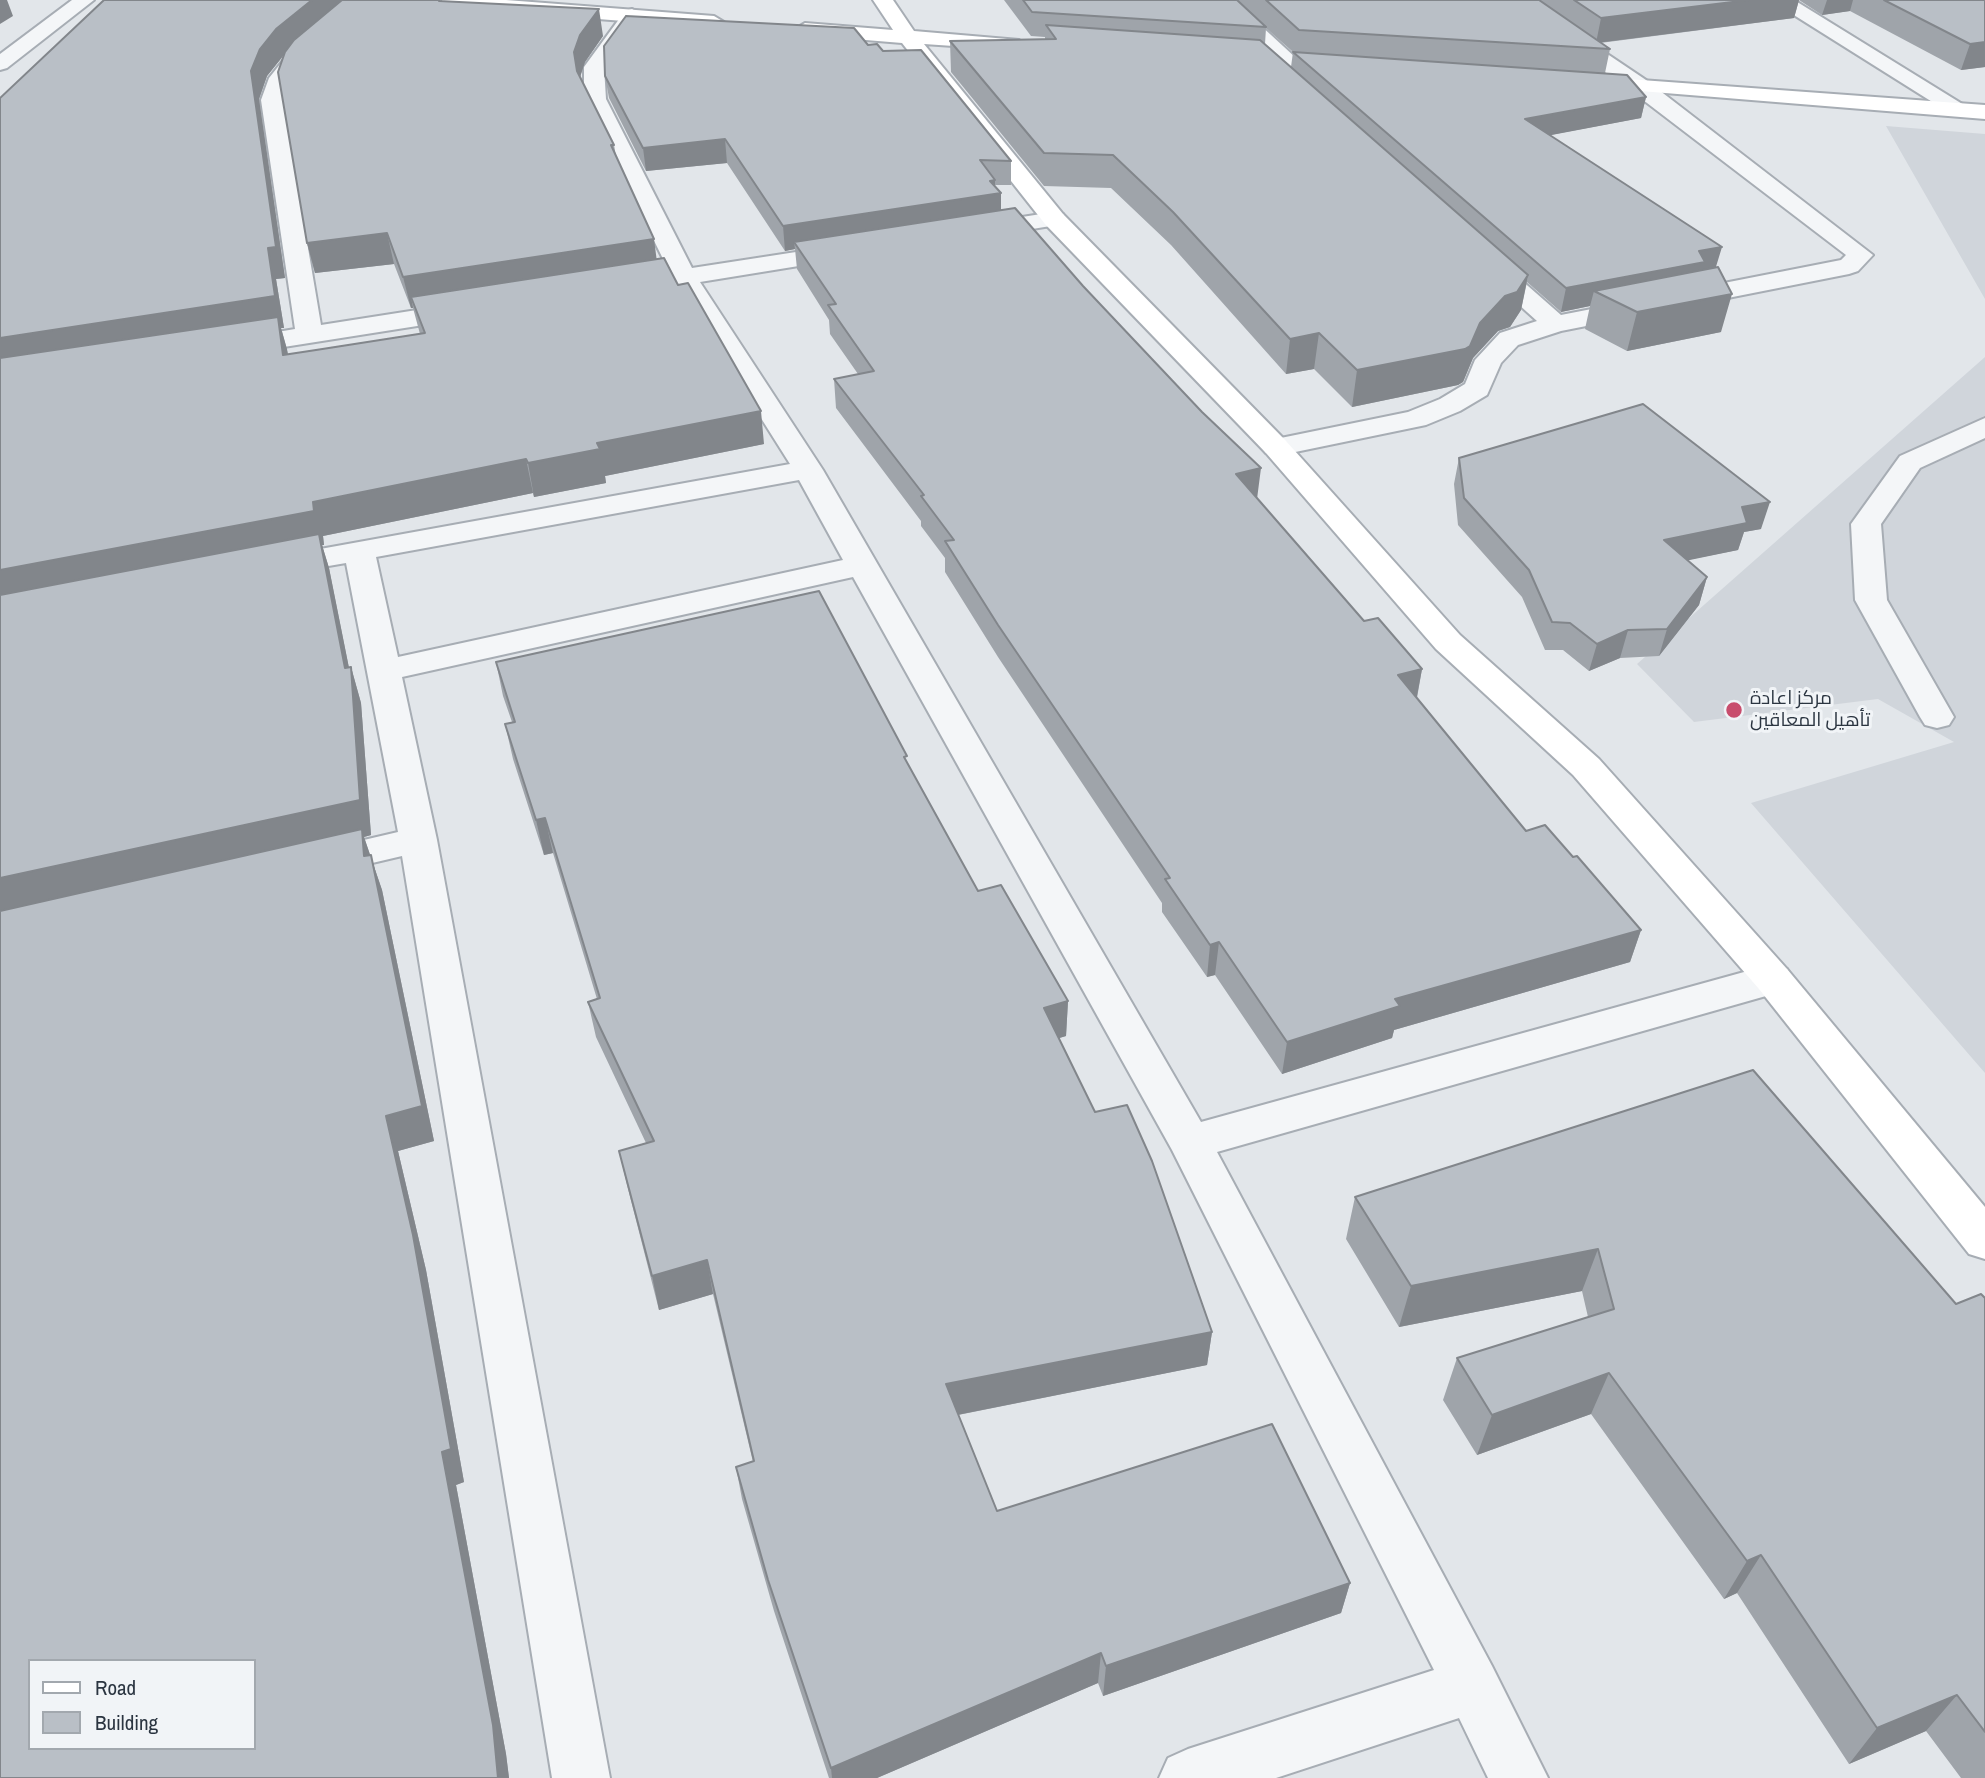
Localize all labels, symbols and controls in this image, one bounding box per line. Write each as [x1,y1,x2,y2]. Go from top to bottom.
place label: مركز اعادة تأهيل المعاقين [1750,688,1870,732]
marker: مركز اعادة تأهيل المعاقين [1724,700,1744,720]
legend [28,1659,256,1750]
text: Road [95,1673,136,1702]
text: Building [95,1708,158,1737]

